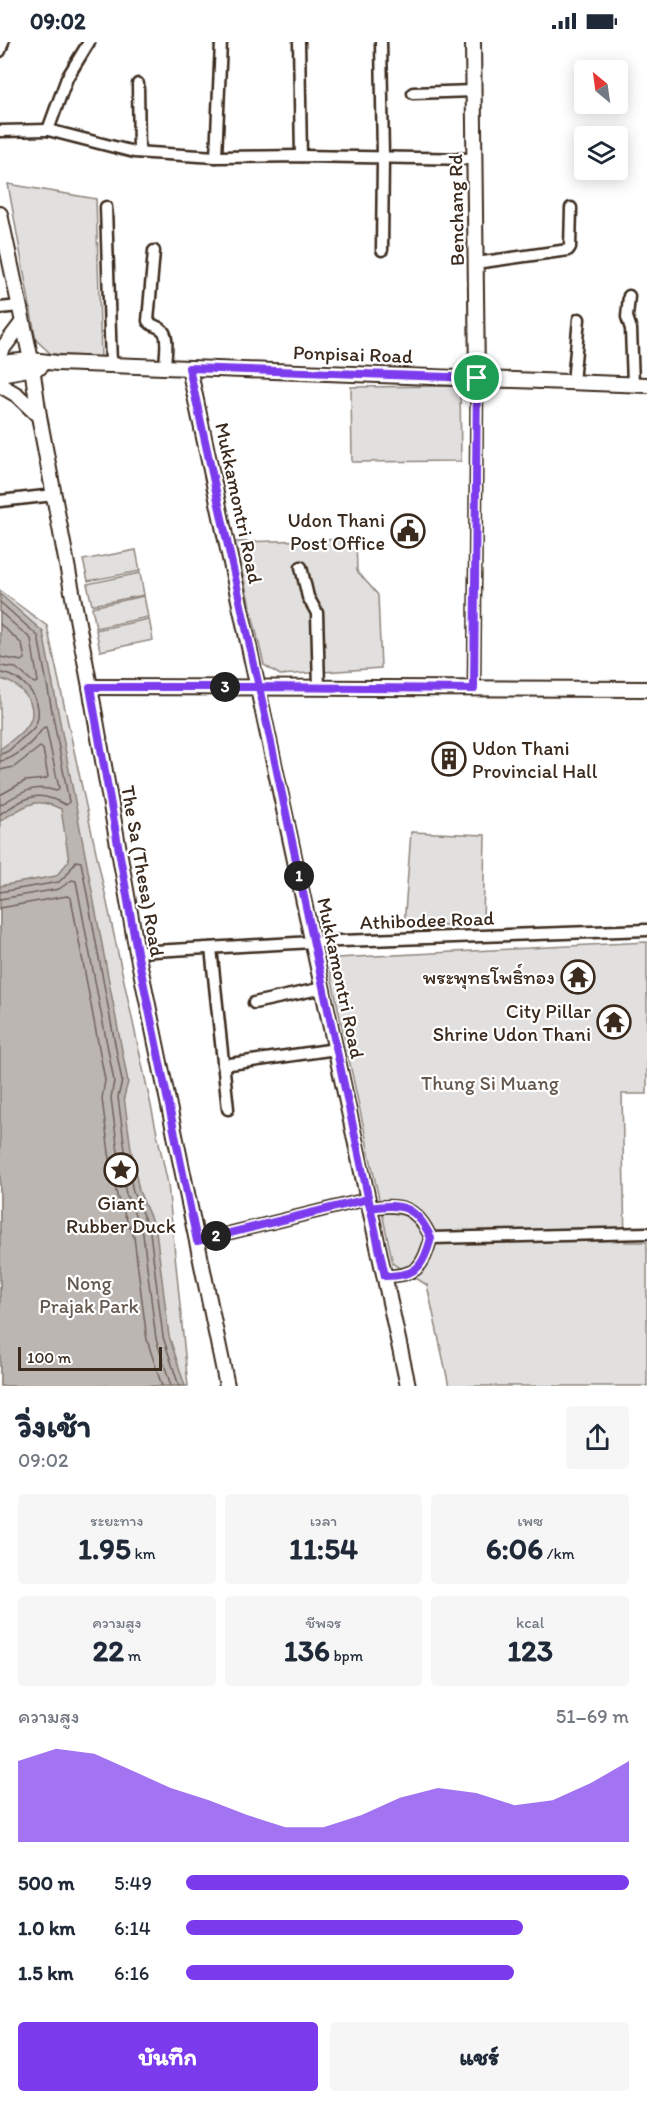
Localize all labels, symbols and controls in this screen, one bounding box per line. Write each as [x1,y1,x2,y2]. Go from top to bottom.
text: 09:02 [30,8,86,35]
north arrow [574,60,628,114]
map controls [574,60,628,180]
button: layers [574,126,628,180]
street label: Benchang Rd [443,154,469,266]
street label: Ponpisai Road [293,340,413,368]
pin [451,352,502,403]
icon: arrive [460,361,493,394]
street label: Mukkamontri Road [210,420,268,586]
place label: Udon Thani Post Office [287,508,385,555]
public building icon: Udon Thani Post Office [390,513,426,549]
pin: 3 [210,672,240,702]
text: 3 [221,677,229,696]
place label: Udon Thani Provincial Hall [472,736,598,783]
building icon: Udon Thani Provincial Hall [431,741,467,777]
street label: The Sa (Thesa) Road [116,783,170,959]
pin: 1 [284,861,314,891]
text: 1 [295,866,303,885]
street label: Mukkamontri Road [312,895,370,1061]
street label: Athibodee Road [359,906,495,934]
temple icon: พระพุทธโพธิ์ทอง [560,959,596,995]
place label: พระพุทธโพธิ์ทอง [423,963,555,990]
place label: City Pillar Shrine Udon Thani [433,999,591,1046]
temple icon: City Pillar Shrine Udon Thani [596,1004,632,1040]
park label: Thung Si Muang [421,1071,560,1095]
place icon: Giant Rubber Duck [103,1152,139,1188]
place label: Giant Rubber Duck [66,1191,176,1238]
pin: 2 [201,1221,231,1251]
text: 2 [212,1226,220,1245]
park label: Nong Prajak Park [39,1271,139,1318]
scale bar [18,1344,162,1372]
text: 100 m [27,1348,71,1367]
text: วิ่งเช้า [18,1406,91,1445]
button: share [566,1406,629,1469]
text: 09:02 [18,1448,69,1472]
text: ระยะทาง [90,1511,143,1530]
text: เวลา [310,1511,337,1530]
text: เพซ [517,1511,543,1530]
text: 1.95 [78,1530,131,1567]
text: 11:54 [289,1530,358,1567]
text: 6:06 [486,1530,543,1567]
text: km [131,1544,156,1563]
text: /km [543,1544,575,1563]
text: ความสูง [92,1613,141,1632]
text: ชีพจร [305,1613,342,1632]
text: kcal [516,1613,544,1632]
text: 22 [93,1632,124,1669]
text: 136 [284,1632,330,1669]
text: 123 [507,1632,553,1669]
text: m [124,1646,141,1665]
text: bpm [330,1646,363,1665]
text: ความสูง [18,1704,80,1728]
text: 51–69 m [556,1704,629,1728]
text: 500 m [18,1871,74,1895]
text: 5:49 [114,1871,152,1895]
text: 1.0 km [18,1916,75,1940]
text: 6:14 [114,1916,151,1940]
text: 1.5 km [18,1961,74,1985]
text: 6:16 [114,1961,149,1985]
button: บันทึก [18,2022,318,2091]
button: แชร์ [330,2022,629,2091]

